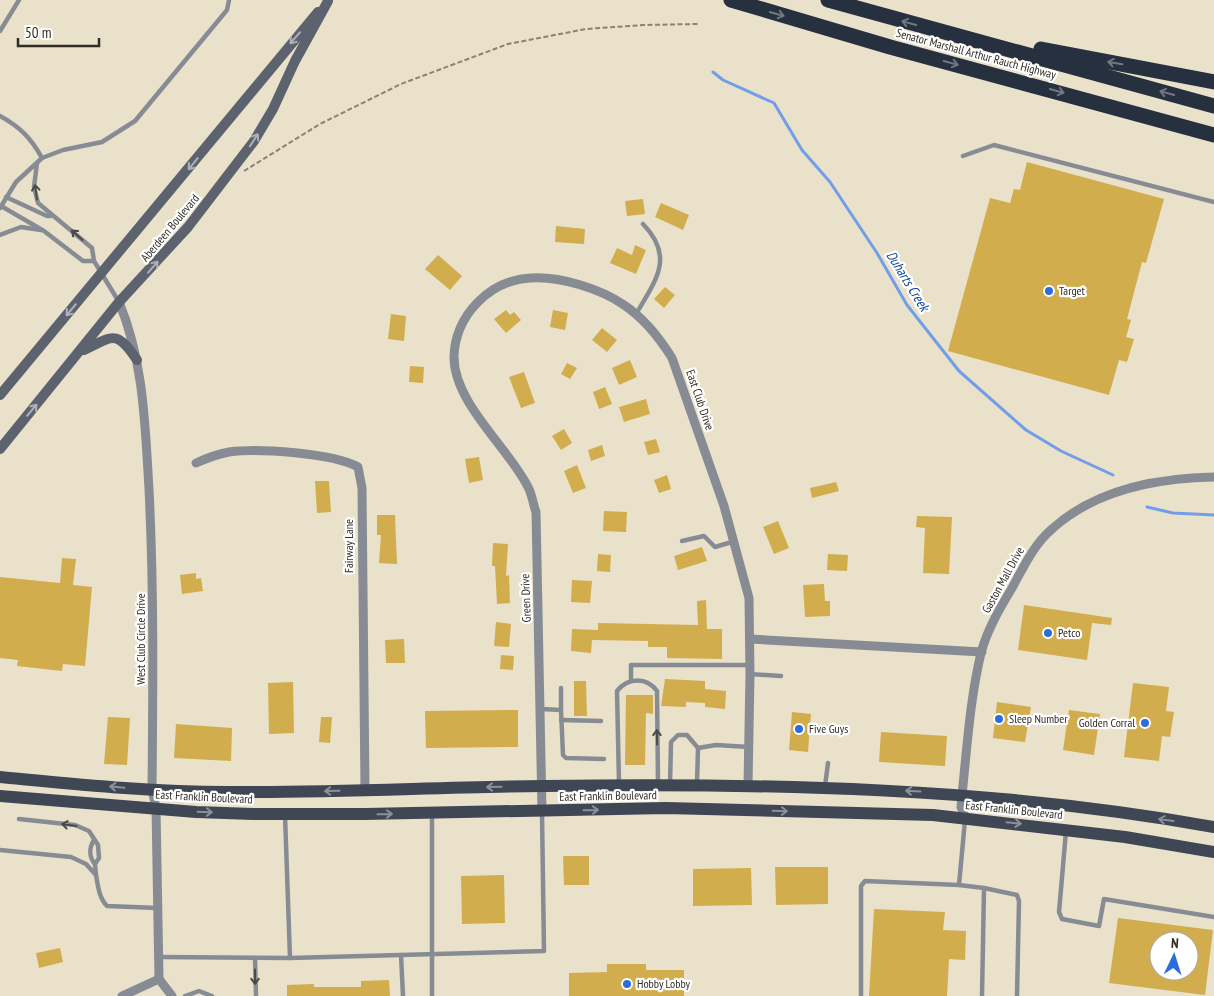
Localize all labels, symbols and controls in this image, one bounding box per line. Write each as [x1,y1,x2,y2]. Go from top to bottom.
one-way arrow [769,9,785,19]
scale bar [18,15,99,47]
one-way arrow [901,18,917,27]
text: 50 m [25,23,51,42]
street label: Senator Marshall Arthur Rauch Highway [895,25,1058,82]
one-way arrow [290,31,301,44]
one-way arrow [1107,57,1123,67]
one-way arrow [942,59,958,68]
one-way arrow [1048,87,1064,97]
one-way arrow [1160,87,1176,97]
one-way arrow [249,133,259,147]
one-way arrow [187,157,198,170]
one-way arrow [31,184,41,200]
street label: Aberdeen Boulevard [137,191,202,264]
one-way arrow [71,229,84,241]
water label: Duharts Creek [882,247,934,316]
one-way arrow [147,261,158,274]
place label: Target [1059,283,1086,298]
marker: Target [1043,285,1055,297]
one-way arrow [66,303,77,316]
street label: East Club Drive [683,368,718,432]
one-way arrow [26,404,38,417]
street label: Fairway Lane [341,519,356,573]
street label: Gaston Mall Drive [978,544,1027,615]
street label: Green Drive [517,573,534,623]
street label: West Club Circle Drive [133,593,148,685]
place label: Petco [1058,625,1080,640]
marker: Petco [1042,627,1054,639]
place label: Sleep Number [1009,711,1068,726]
marker: Sleep Number [993,713,1005,725]
place label: Golden Corral [1079,715,1135,730]
marker: Golden Corral [1139,717,1151,729]
place label: Five Guys [809,721,848,736]
marker: Five Guys [793,723,805,735]
one-way arrow [653,729,662,745]
one-way arrow [109,782,125,791]
one-way arrow [487,782,503,792]
street label: East Franklin Boulevard [155,786,253,807]
one-way arrow [324,786,340,796]
one-way arrow [905,786,921,795]
street label: East Franklin Boulevard [559,787,657,804]
street label: East Franklin Boulevard [965,797,1063,822]
one-way arrow [583,805,599,814]
one-way arrow [771,806,787,816]
one-way arrow [196,807,212,817]
one-way arrow [376,809,392,819]
one-way arrow [1158,814,1174,824]
one-way arrow [62,819,78,829]
one-way arrow [1006,819,1022,828]
north arrow [1149,931,1199,981]
text: N [1171,934,1179,952]
one-way arrow [250,968,260,985]
place label: Hobby Lobby [637,976,691,991]
marker: Hobby Lobby [621,978,633,990]

